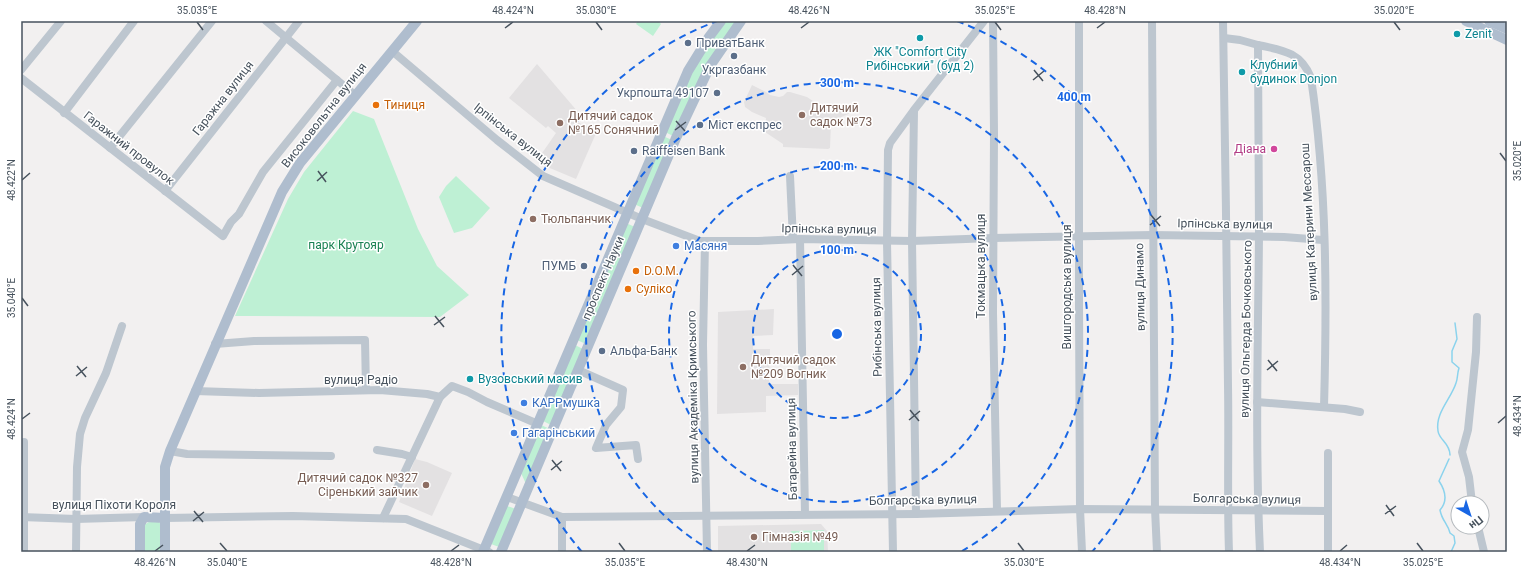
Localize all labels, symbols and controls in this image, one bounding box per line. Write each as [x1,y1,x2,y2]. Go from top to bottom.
text: 35.035°E [177,5,217,16]
text: 48.424°N [492,5,534,16]
text: 35.030°E [576,5,616,16]
text: 48.426°N [788,5,830,16]
text: 35.025°E [975,5,1015,16]
text: 48.428°N [1084,5,1126,16]
text: 35.020°E [1374,5,1414,16]
place label: Zenit [1465,27,1492,41]
marker: Zenit [1452,29,1462,39]
marker: ЖК "Comfort City Рибінський" (буд 2) [915,33,925,43]
place label: ПриватБанк [696,36,765,50]
marker: ПриватБанк [683,38,693,48]
place label: ЖК "Comfort City Рибінський" (буд 2) [866,45,974,73]
marker: Укргазбанк [729,51,739,61]
street label: Гаражна вулиця [190,58,256,138]
place label: Клубний будинок Donjon [1250,58,1337,86]
street label: Високовольтна вулиця [279,60,369,170]
place label: Укргазбанк [702,63,767,77]
marker: Клубний будинок Donjon [1237,67,1247,77]
text: 300 m [820,76,854,90]
place label: Укрпошта 49107 [616,86,709,100]
marker: Укрпошта 49107 [712,88,722,98]
text: 400 m [1057,90,1091,104]
place label: Тиниця [384,98,425,112]
marker: Тиниця [371,100,381,110]
street label: Ірпінська вулиця [471,100,555,170]
place label: Дитячий садок №73 [810,101,872,129]
street label: Гаражний провулок [81,108,178,188]
place label: Дитячий садок №165 Сонячний [568,109,659,137]
marker: Дитячий садок №73 [797,110,807,120]
marker: Дитячий садок №165 Сонячний [555,118,565,128]
place label: Міст експрес [708,118,782,132]
marker: Міст експрес [695,120,705,130]
text: 35.020°E [1512,141,1523,181]
place label: Діана [1234,142,1266,156]
street label: вулиця Катерини Мессарош [1298,143,1320,301]
place label: Raiffeisen Bank [642,144,726,158]
marker: Діана [1269,144,1279,154]
marker: Raiffeisen Bank [629,146,639,156]
text: 48.422°N [6,159,17,201]
text: 200 m [820,159,854,173]
place label: Тюльпанчик [541,212,612,226]
marker: Тюльпанчик [528,214,538,224]
street label: Токмацька вулиця [974,214,988,318]
street label: Ірпінська вулиця [1177,216,1273,232]
street label: Ірпінська вулиця [781,221,877,237]
street label: Вишгородська вулиця [1060,225,1074,349]
street label: проспект Науки [579,234,627,322]
park label: парк Крутояр [308,238,384,252]
place label: Масяня [684,239,727,253]
street label: вулиця Ольгерда Бочковського [1237,240,1255,418]
marker: Масяня [671,241,681,251]
text: 100 m [820,243,854,257]
street label: вулиця Динамо [1132,243,1148,331]
place label: ПУМБ [542,259,576,273]
marker: ПУМБ [579,261,589,271]
place label: D.O.M. [644,264,679,278]
marker: D.O.M. [631,266,641,276]
street label: Рибінська вулиця [869,277,885,377]
text: 35.040°E [6,278,17,318]
place label: Сулiко [636,282,672,296]
marker: Сулiко [623,284,633,294]
street label: вулиця Академіка Кримського [684,310,702,484]
centre of rings [830,327,844,341]
place label: Альфа-Банк [610,344,678,358]
marker: Альфа-Банк [597,346,607,356]
place label: Дитячий садок №209 Вогник [751,353,837,381]
marker: Дитячий садок №209 Вогник [738,362,748,372]
place label: Вузовський масив [478,372,583,386]
street label: вулиця Радіо [324,373,398,387]
marker: Вузовський масив [465,374,475,384]
text: 48.434°N [1512,395,1523,437]
place label: КАРРмушка [532,396,600,410]
text: 48.424°N [6,398,17,440]
marker: КАРРмушка [519,398,529,408]
street label: Батарейна вулиця [784,398,800,500]
place label: Гагарінський [522,426,595,440]
marker: Гагарінський [509,428,519,438]
place label: Дитячий садок №327 Сіренький зайчик [297,471,419,499]
marker: Дитячий садок №327 Сіренький зайчик [421,480,431,490]
street label: Болгарська вулиця [1193,491,1301,507]
street label: Болгарська вулиця [869,492,977,508]
north arrow [1450,495,1490,535]
street label: вулиця Піхоти Короля [52,498,176,512]
text: Пн [1466,513,1486,532]
place label: Гімназія №49 [762,530,838,544]
marker: Гімназія №49 [749,532,759,542]
text: 48.426°N [134,557,176,568]
text: 35.040°E [207,557,247,568]
text: 48.428°N [430,557,472,568]
text: 35.035°E [605,557,645,568]
text: 48.430°N [726,557,768,568]
text: 35.030°E [1004,557,1044,568]
text: 48.434°N [1319,557,1361,568]
text: 35.025°E [1403,557,1443,568]

